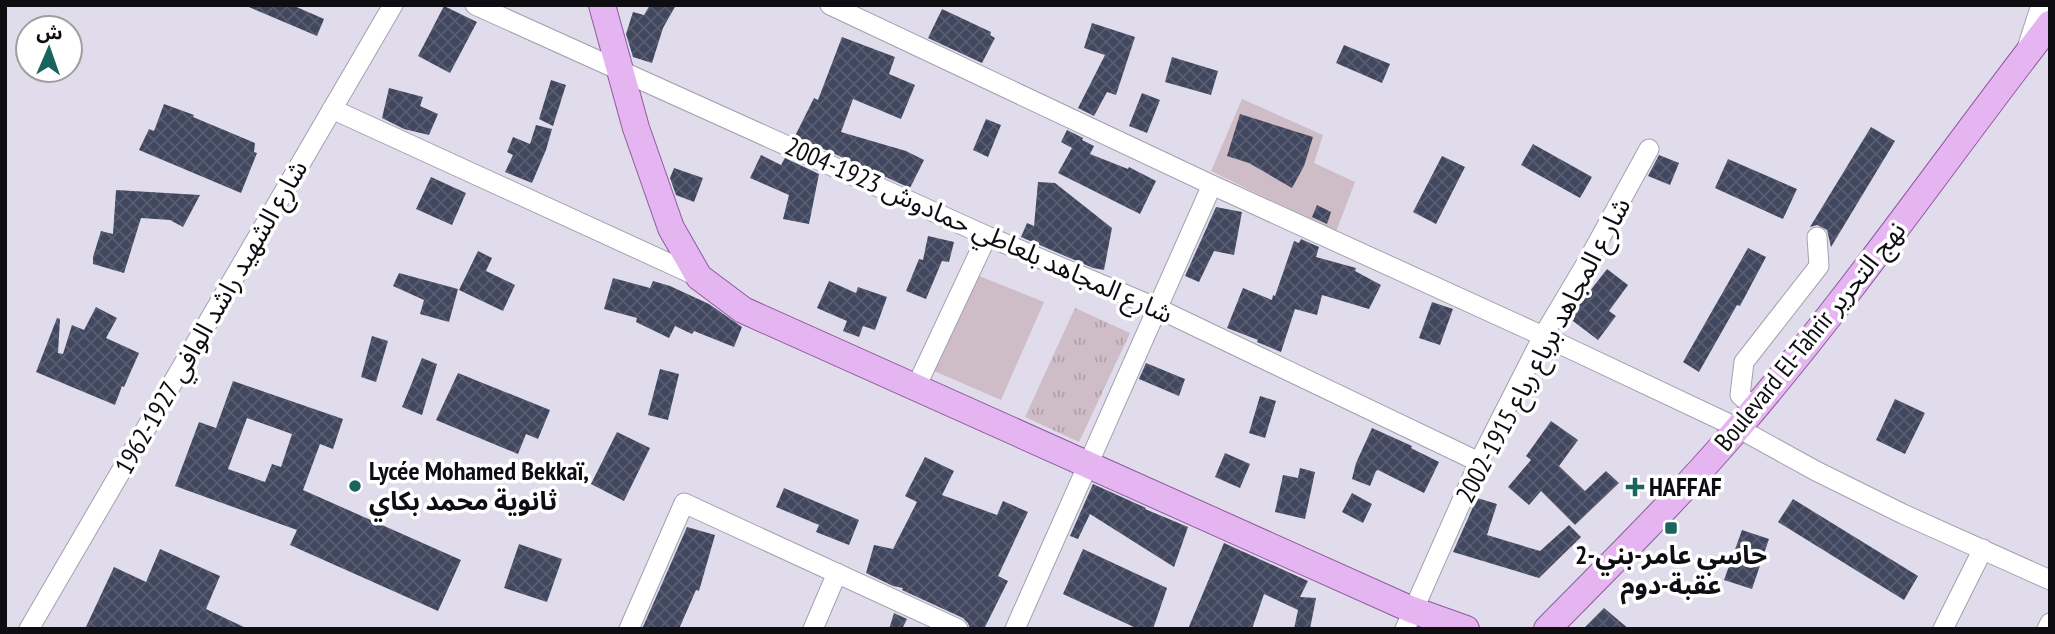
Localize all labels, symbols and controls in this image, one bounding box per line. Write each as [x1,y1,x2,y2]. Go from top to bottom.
north arrow [14,14,84,84]
text: ش [36,20,63,44]
street label: شارع المجاهد بلعاطي حمادوش 1923-2004 [779,129,1178,334]
street label: شارع الشهيد راشد الوافي 1927-1962 [107,154,318,482]
street label: شار ع المجاهد برباع رباع 1915-2002 [1448,191,1640,509]
street label: Boulevard El-Tahrir نهج التحرير [1707,214,1915,460]
place label: Lycée Mohamed Bekkaï, ثانوية محمد بكاي [369,454,589,522]
place label: HAFFAF [1649,470,1722,503]
marker: Lycée Mohamed Bekkaï, ثانوية محمد بكاي [347,478,363,494]
marker: HAFFAF [1627,479,1643,495]
marker: 2-حاسي عامر-بني عقبة-دوم [1663,520,1679,536]
place label: 2-حاسي عامر-بني عقبة-دوم [1575,538,1767,605]

